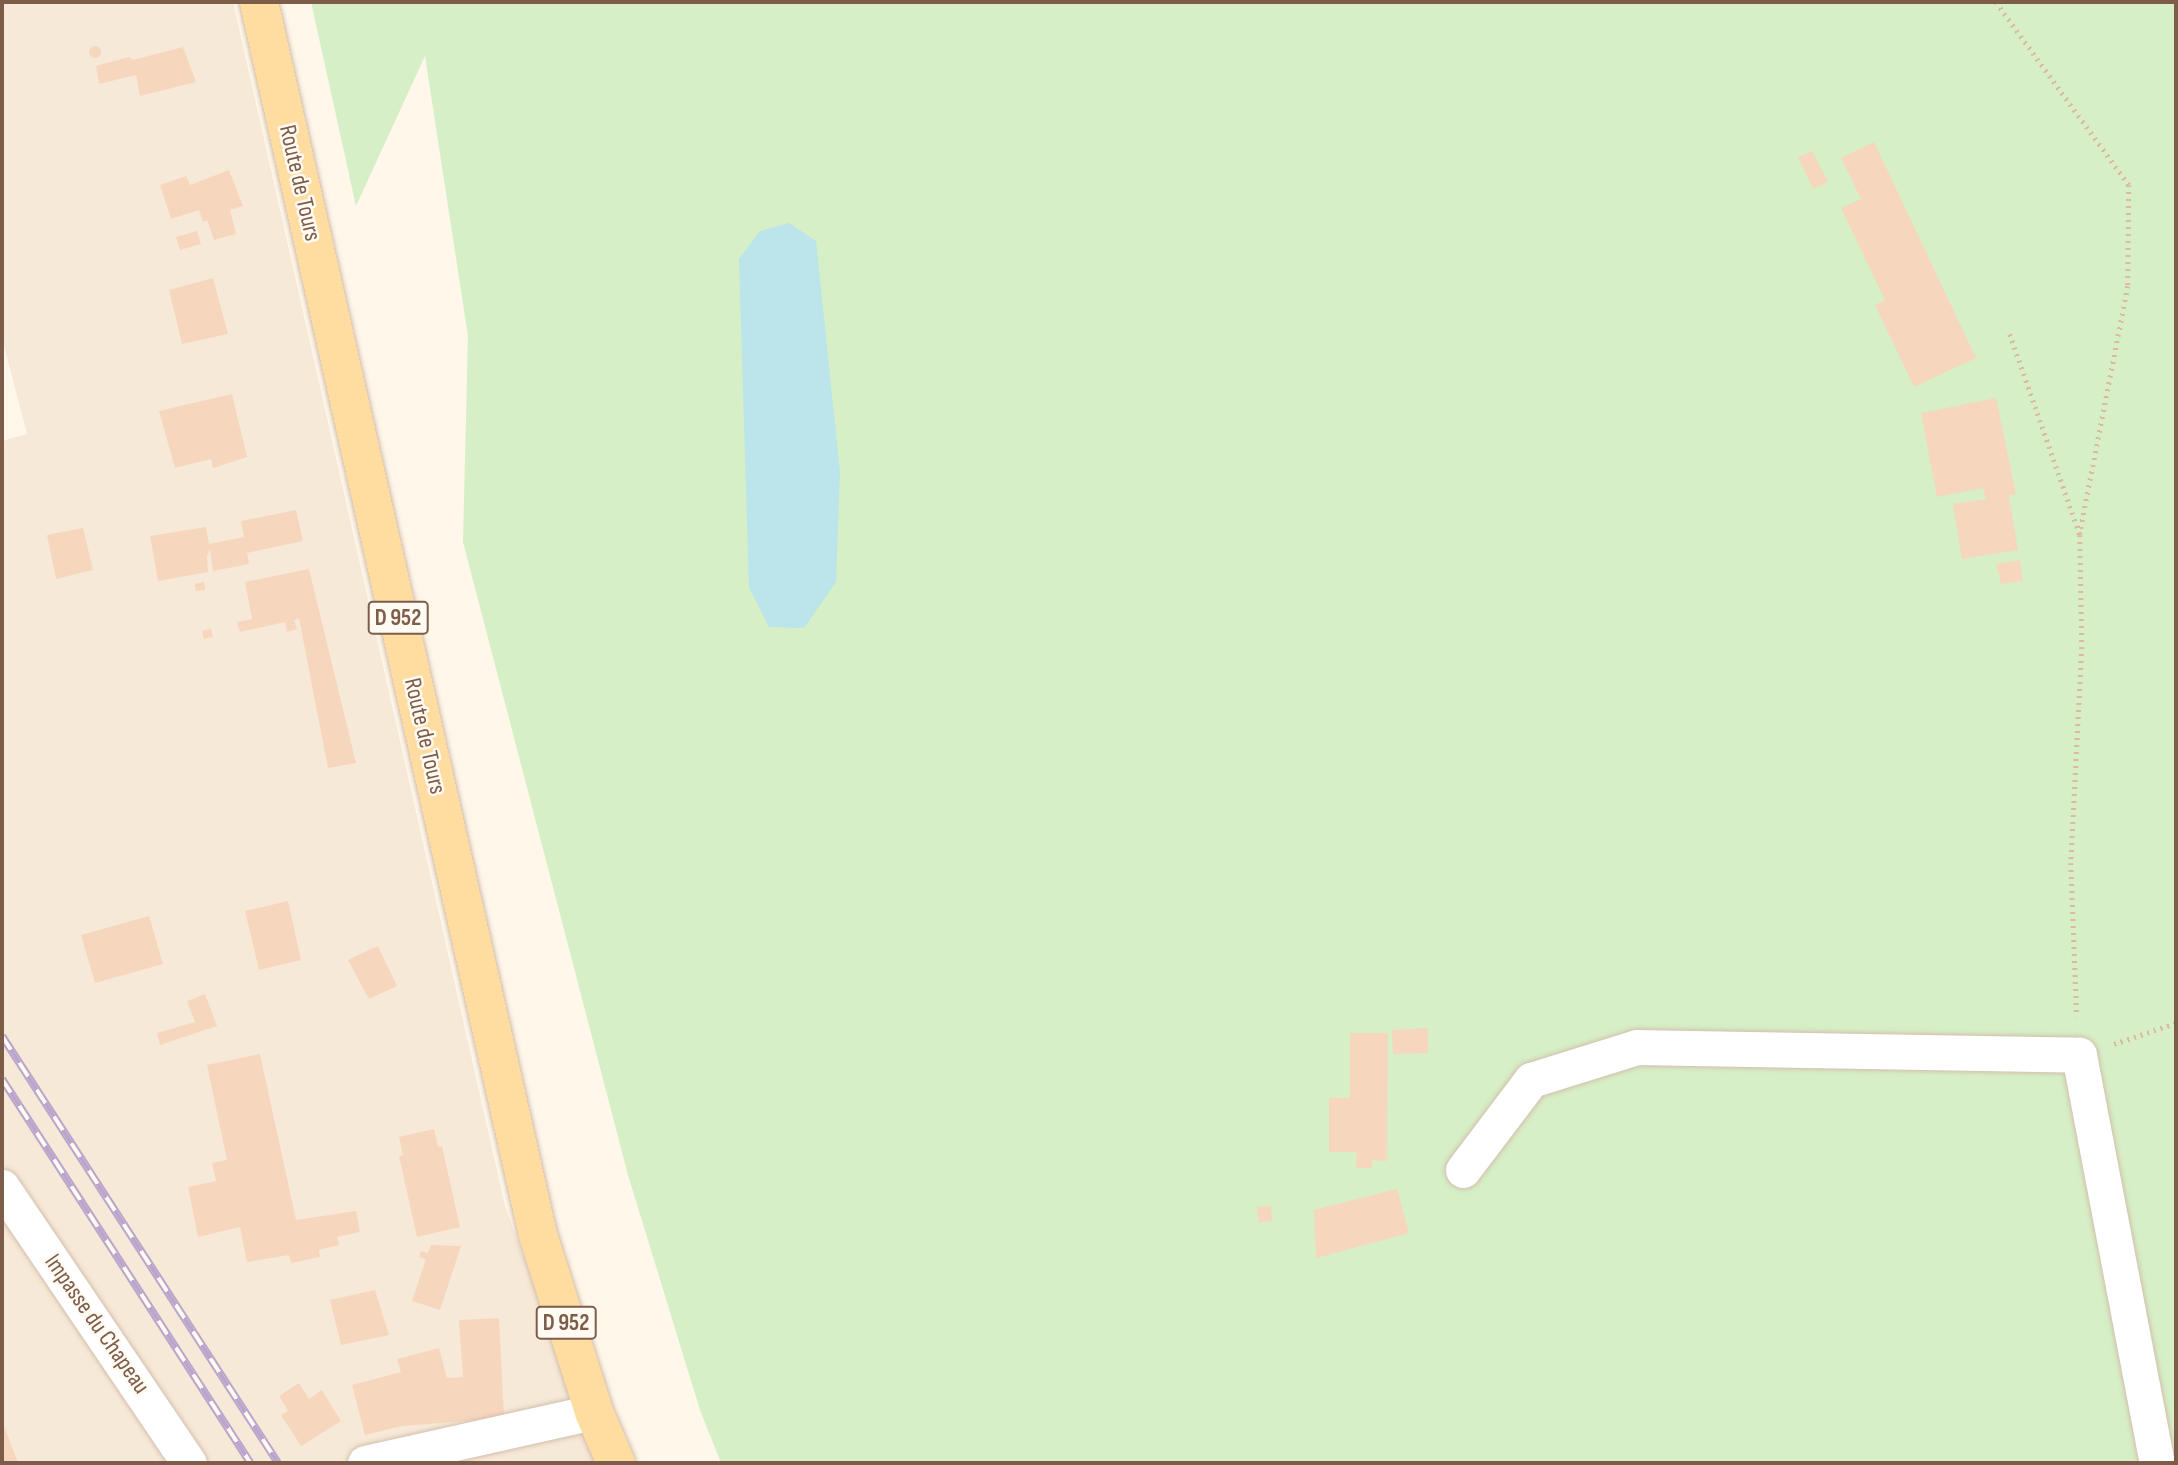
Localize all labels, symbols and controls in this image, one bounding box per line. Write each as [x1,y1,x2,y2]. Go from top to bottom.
street label: Route de Tours [273,122,327,244]
road number: D 952 [366,598,430,638]
street label: Route de Tours [398,675,452,797]
street label: Impasse du Chapeau [38,1249,156,1399]
road number: D 952 [534,1304,598,1342]

